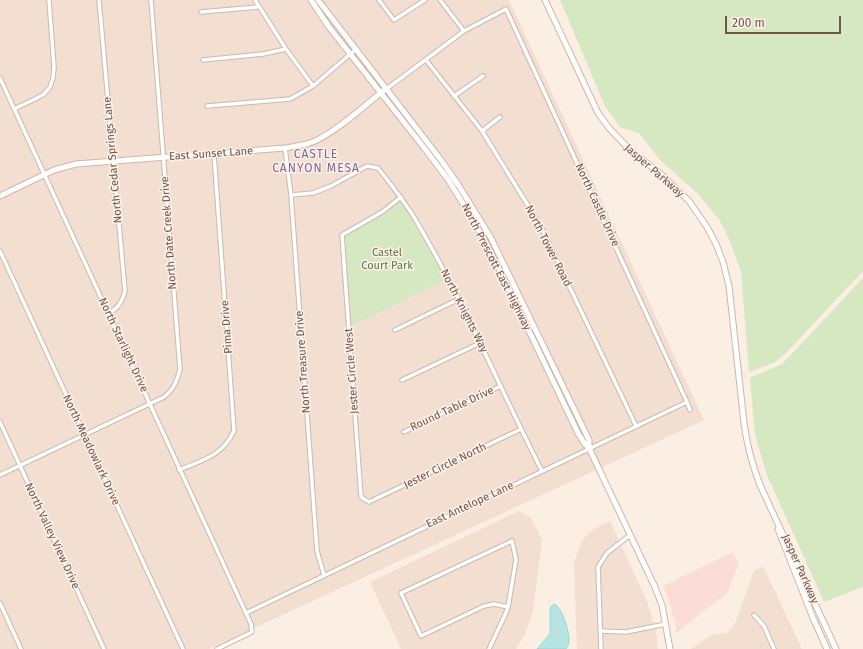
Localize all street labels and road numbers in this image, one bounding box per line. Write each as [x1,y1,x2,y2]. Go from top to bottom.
street label: North Cedar Springs Lane [101,96,125,224]
street label: Jasper Parkway [621,142,687,200]
street label: East Sunset Lane [168,144,254,164]
street label: North Castle Drive [572,161,622,249]
street label: North Date Creek Drive [158,176,180,290]
street label: North Prescott East Highway [458,201,534,333]
street label: North Tower Road [522,203,574,289]
street label: North Knights Way [437,267,491,355]
street label: North Starlight Drive [95,296,151,394]
street label: Pima Drive [219,300,235,354]
street label: North Treasure Drive [293,310,313,414]
street label: Jester Circle West [342,328,362,414]
street label: Round Table Drive [408,384,496,434]
street label: North Meadowlark Drive [60,393,122,507]
street label: Jester Circle North [401,440,489,492]
street label: East Antelope Lane [424,479,516,531]
street label: North Valley View Drive [22,481,82,591]
street label: Jasper Parkway [779,532,821,606]

